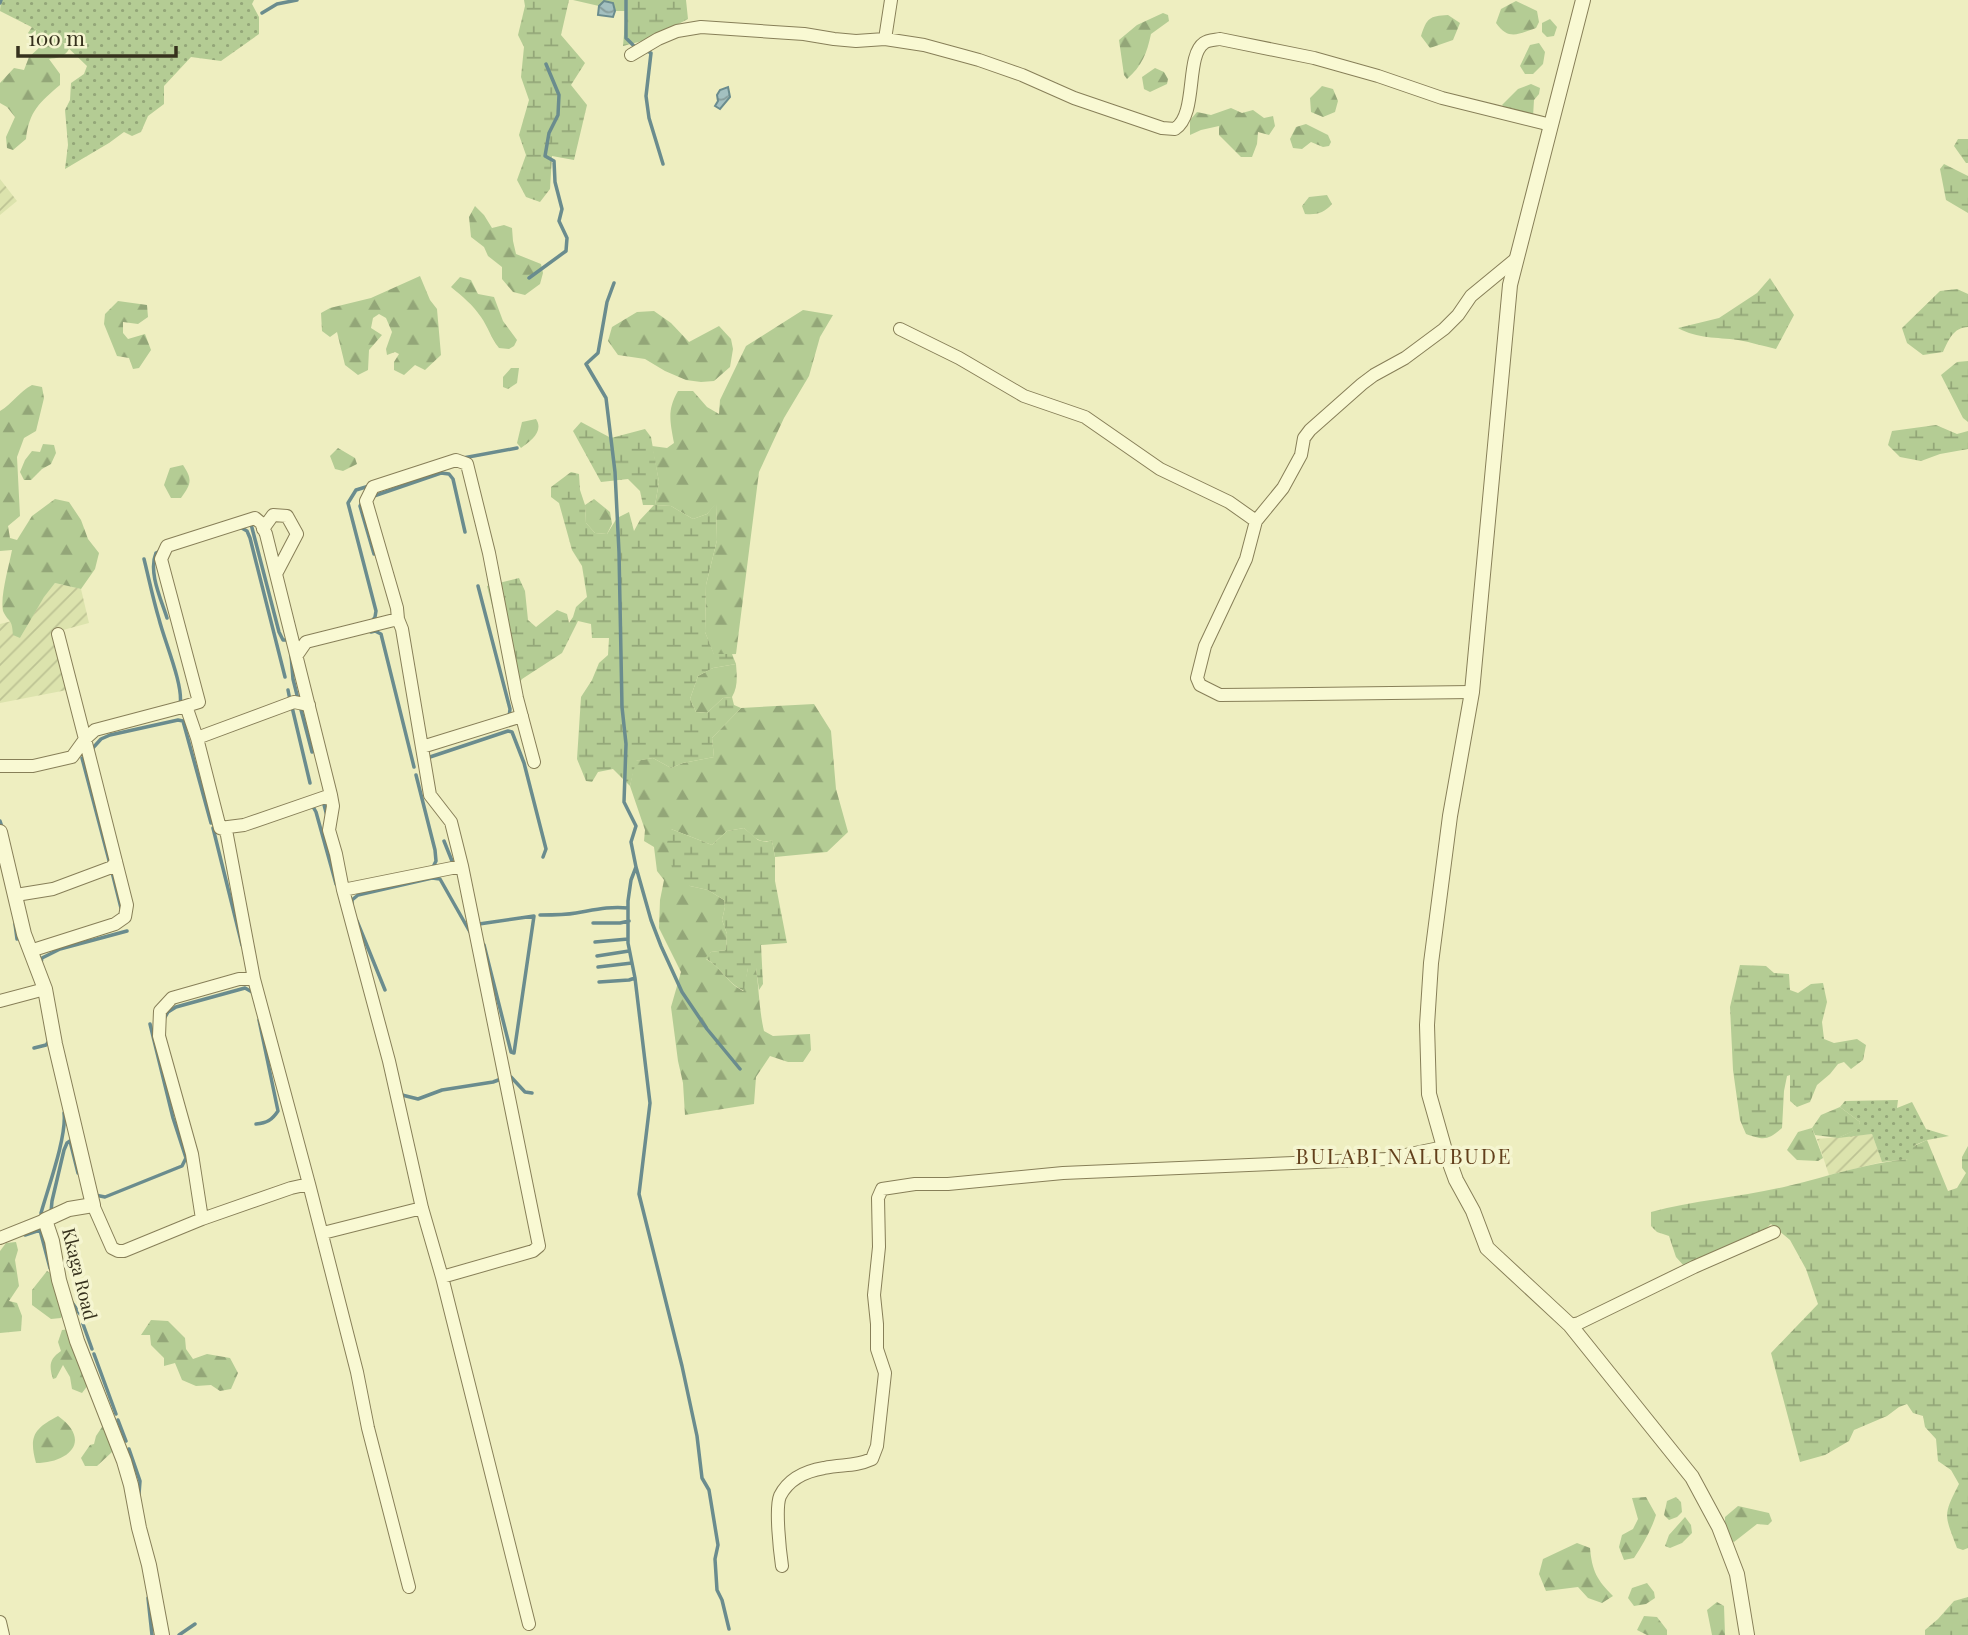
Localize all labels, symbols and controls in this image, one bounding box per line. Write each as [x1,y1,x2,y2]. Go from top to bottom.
scale bar [18,14,175,58]
text: 100 m [28,23,85,51]
district label: BULABI NALUBUDE [1296,1141,1512,1169]
street label: Kkaga Road [57,1225,103,1323]

